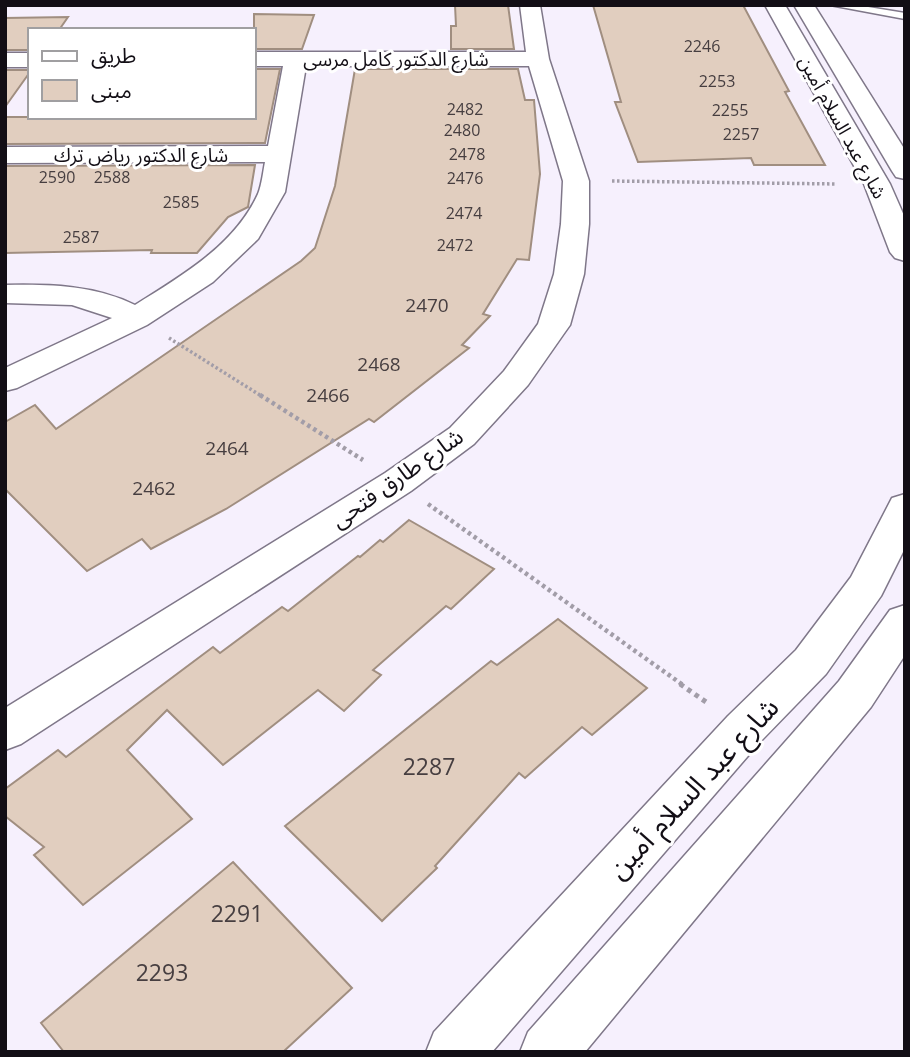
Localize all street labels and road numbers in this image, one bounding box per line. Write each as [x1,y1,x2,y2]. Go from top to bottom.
street label: شارع الدكتور كامل مرسى [303,46,489,73]
street label: شارع عبد السلام أمين [791,51,893,204]
street label: شارع الدكتور رياض ترك [54,142,228,169]
street label: شارع طارق فتحى [324,420,470,536]
street label: شارع عبد السلام أمين [598,688,789,888]

